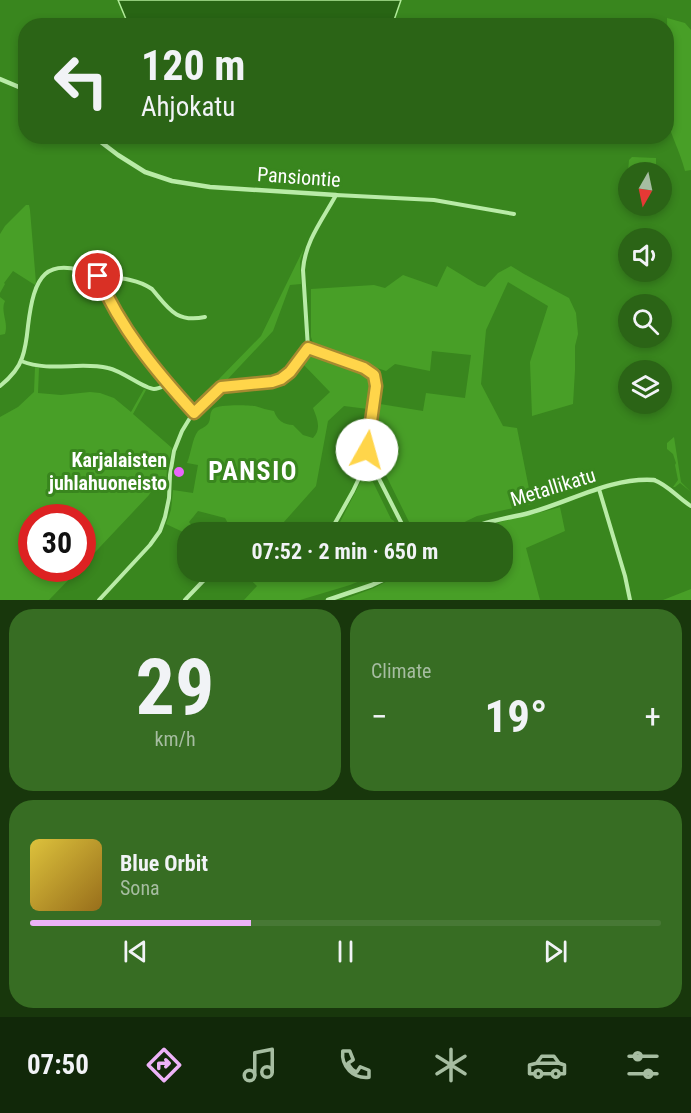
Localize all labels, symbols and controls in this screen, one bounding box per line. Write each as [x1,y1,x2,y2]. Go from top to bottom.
text: 120 m [141,41,246,90]
icon: left [42,42,120,120]
text: Ahjokatu [141,91,235,123]
street label: Pansiontie [256,162,342,192]
north arrow [618,162,672,216]
map controls [618,162,672,414]
button: sound [618,228,672,282]
pin [72,250,123,301]
icon: arrive [81,259,114,292]
button: search [618,294,672,348]
button: layers [618,360,672,414]
position arrow [335,418,399,482]
place label: Karjalaisten juhlahuoneisto [48,448,167,495]
district label: PANSIO [208,456,298,486]
street label: Metallikatu [507,463,599,511]
marker: Karjalaisten juhlahuoneisto [172,465,186,479]
speed limit sign: 30 [18,504,96,582]
text: 07:52 · 2 min · 650 m [252,539,438,564]
text: 29 [136,642,214,733]
text: Climate [371,659,431,683]
text: 19° [485,690,548,743]
text: − [371,697,388,736]
text: + [645,697,661,736]
text: km/h [154,727,196,751]
text: Blue Orbit [120,851,208,876]
text: Sona [120,876,160,900]
icon: previous [119,935,152,968]
icon: pause [329,935,362,968]
icon: next [539,935,572,968]
icon: directions [143,1044,185,1086]
icon: music [239,1044,281,1086]
icon: phone [334,1044,376,1086]
icon: climate [430,1044,472,1086]
icon: car [526,1044,568,1086]
icon: filters [622,1044,664,1086]
text: 07:50 [27,1049,89,1081]

